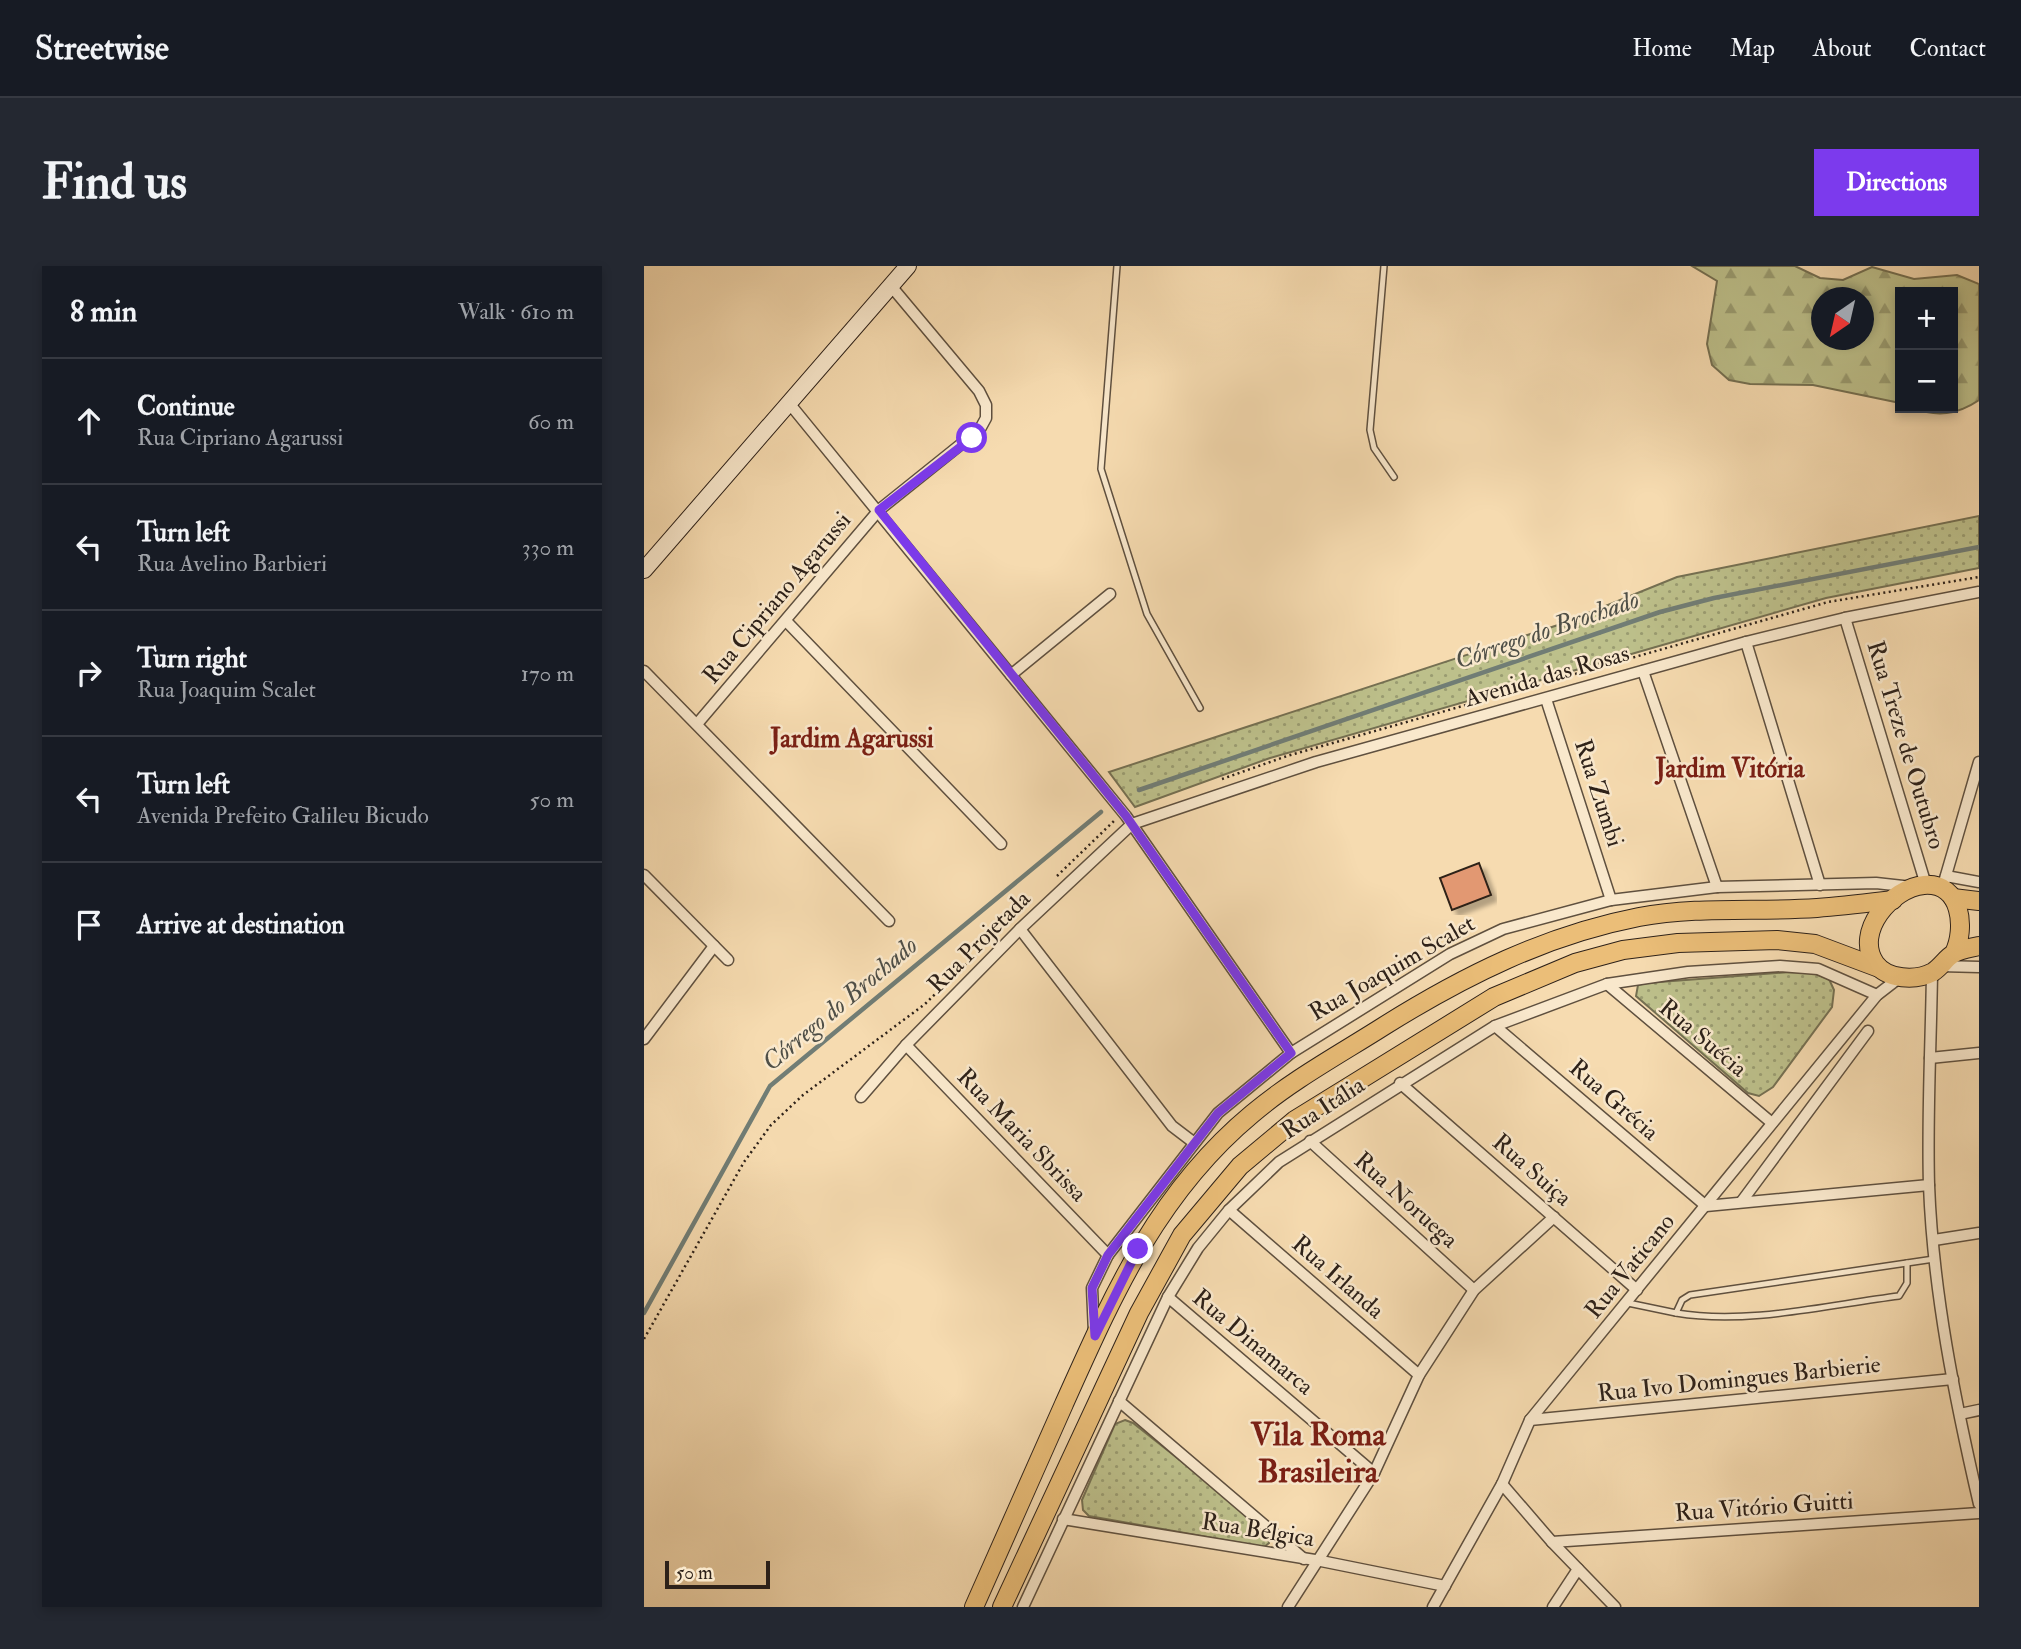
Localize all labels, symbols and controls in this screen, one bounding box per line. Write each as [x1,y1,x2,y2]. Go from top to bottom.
text: Streetwise [35,28,169,69]
text: Home [1632,33,1692,64]
text: Map [1730,33,1775,64]
text: About [1813,33,1872,64]
text: Contact [1910,33,1986,64]
button: Directions [1814,149,1979,216]
text: Find us [42,152,187,213]
north arrow [1811,287,1874,350]
map controls [1895,287,1958,413]
button: + [1895,287,1958,350]
text: 8 min [70,293,137,330]
text: Walk · 610 m [458,297,574,326]
button: − [1895,350,1958,413]
text: Continue [137,391,235,423]
icon: ahead [70,402,108,440]
text: 60 m [528,407,574,436]
route start [956,422,987,453]
text: Rua Cipriano Agarussi [137,423,343,452]
street label: Rua Cipriano Agarussi [696,506,858,690]
text: Turn left [137,517,230,549]
icon: left [70,528,108,566]
text: 330 m [522,533,574,562]
text: Rua Avelino Barbieri [137,549,327,578]
water label: Córrego do Brochado [1451,583,1643,677]
street label: Rua Treze de Outubro [1860,637,1952,853]
street label: Avenida das Rosas [1460,638,1633,715]
text: Turn right [137,643,247,675]
icon: right [70,654,108,692]
text: 170 m [521,659,574,688]
text: Rua Joaquim Scalet [137,675,316,704]
district label: Jardim Agarussi [768,723,934,756]
street label: Rua Zumbi [1567,735,1631,851]
district label: Jardim Vitória [1654,753,1806,785]
text: Turn left [137,769,230,801]
icon: left [70,780,108,818]
text: 50 m [530,785,574,814]
text: Avenida Prefeito Galileu Bicudo [137,801,429,830]
street label: Rua Projetada [921,883,1038,1000]
icon: arrive [70,906,108,944]
street label: Rua Joaquim Scalet [1303,908,1481,1028]
text: Arrive at destination [137,909,345,941]
water label: Córrego do Brochado [756,930,924,1078]
street label: Rua Suécia [1652,992,1754,1085]
street label: Rua Grécia [1563,1052,1666,1148]
street label: Rua Maria Sbrissa [950,1062,1094,1209]
street label: Rua Itália [1275,1069,1372,1147]
street label: Rua Suiça [1486,1127,1579,1214]
street label: Rua Noruega [1347,1145,1465,1256]
street label: Rua Vaticano [1578,1207,1682,1325]
street label: Rua Irlanda [1285,1228,1392,1326]
route end [1122,1233,1153,1264]
street label: Rua Dinamarca [1186,1282,1321,1403]
street label: Rua Ivo Domingues Barbierie [1596,1349,1882,1409]
district label: Vila Roma Brasileira [1249,1415,1386,1492]
street label: Rua Vitório Guitti [1674,1485,1854,1529]
street label: Rua Bélgica [1199,1506,1318,1554]
scale bar [665,1558,770,1590]
text: 50 m [676,1561,713,1585]

